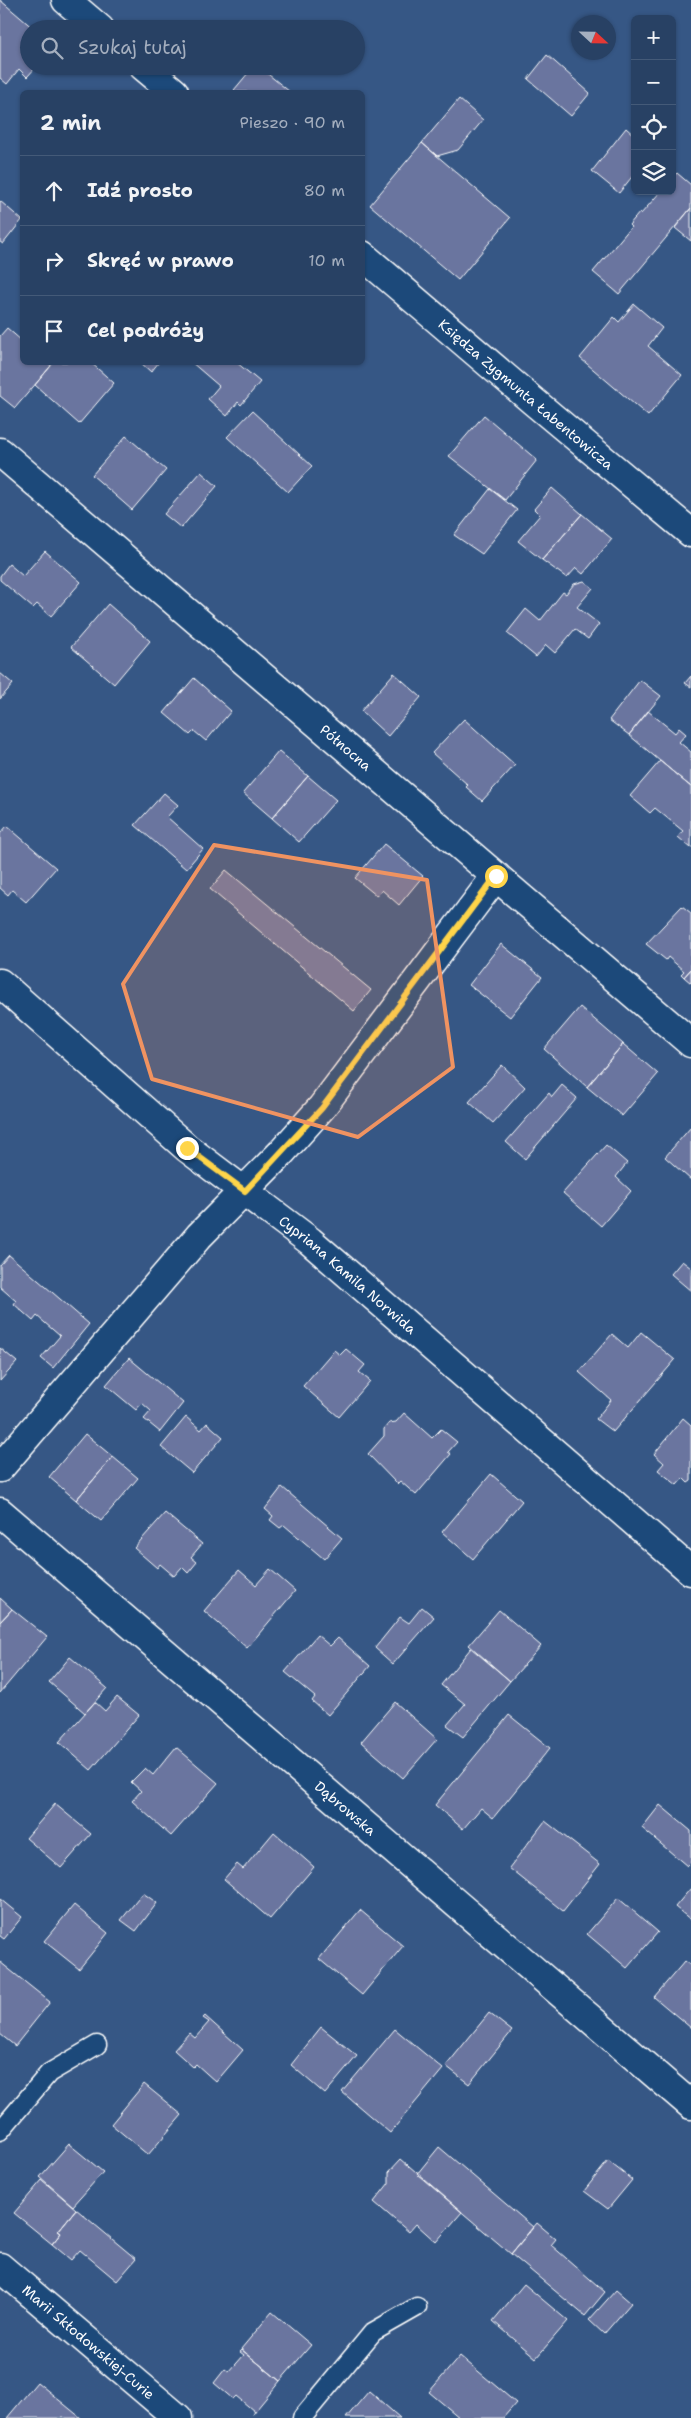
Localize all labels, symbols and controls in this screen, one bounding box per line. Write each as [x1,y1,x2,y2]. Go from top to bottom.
north arrow [571,15,616,60]
map controls [631,15,676,195]
button: + [631,15,676,60]
search box [20,20,365,75]
icon: search [38,34,66,62]
text: Szukaj tutaj [78,35,187,60]
button: − [631,60,676,105]
button: locate [631,105,676,150]
text: 2 min [40,109,101,137]
text: Pieszo · 90 m [240,112,345,133]
button: layers [631,150,676,195]
icon: ahead [40,177,68,205]
text: Idź prosto [87,178,193,203]
text: 80 m [304,180,345,201]
icon: right [40,247,68,275]
text: Skręć w prawo [87,248,234,273]
text: 10 m [308,250,345,271]
street label: Księdza Zygmunta Łabentowicza [435,315,617,473]
icon: arrive [40,317,68,345]
text: Cel podróży [87,318,204,343]
street label: Północna [316,721,375,775]
route start [485,865,508,888]
route end [176,1137,199,1160]
street label: Cypriana Kamila Norwida [275,1212,420,1338]
street label: Dąbrowska [311,1777,380,1840]
street label: Marii Skłodowskiej-Curie [19,2281,158,2403]

